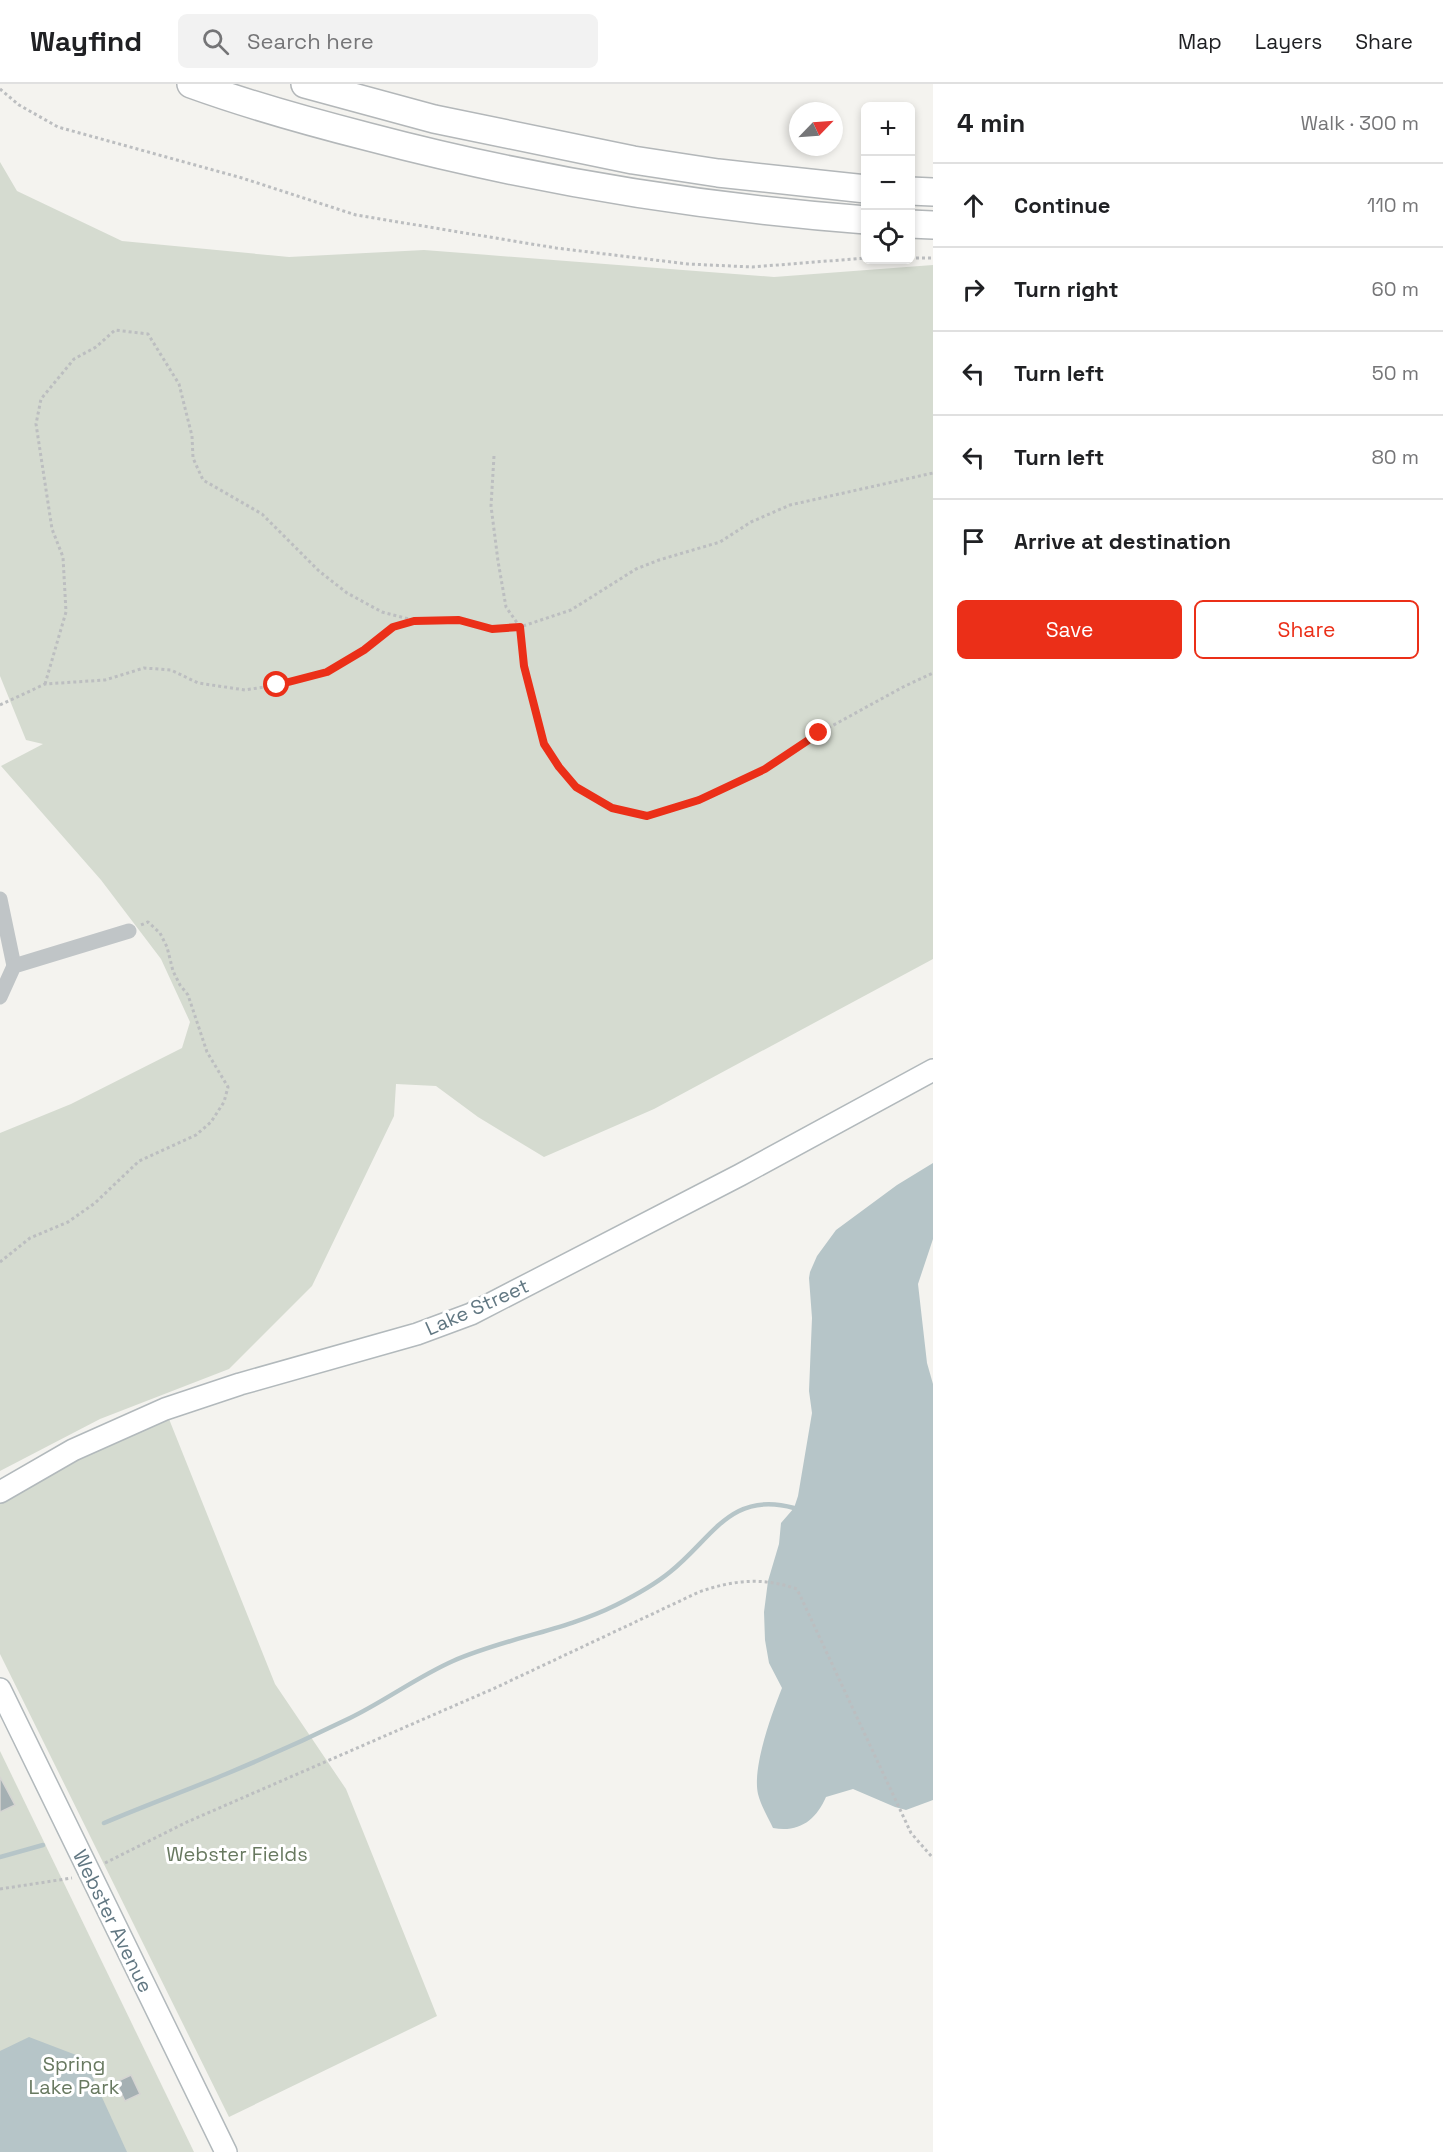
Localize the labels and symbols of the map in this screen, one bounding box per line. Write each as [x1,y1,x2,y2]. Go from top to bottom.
north arrow [789,102,843,156]
route start [263,671,289,697]
route end [805,719,831,745]
street label: Lake Street [421,1273,533,1341]
park label: Webster Fields [166,1841,308,1867]
street label: Webster Avenue [67,1845,159,1997]
park label: Spring Lake Park [28,2051,120,2100]

